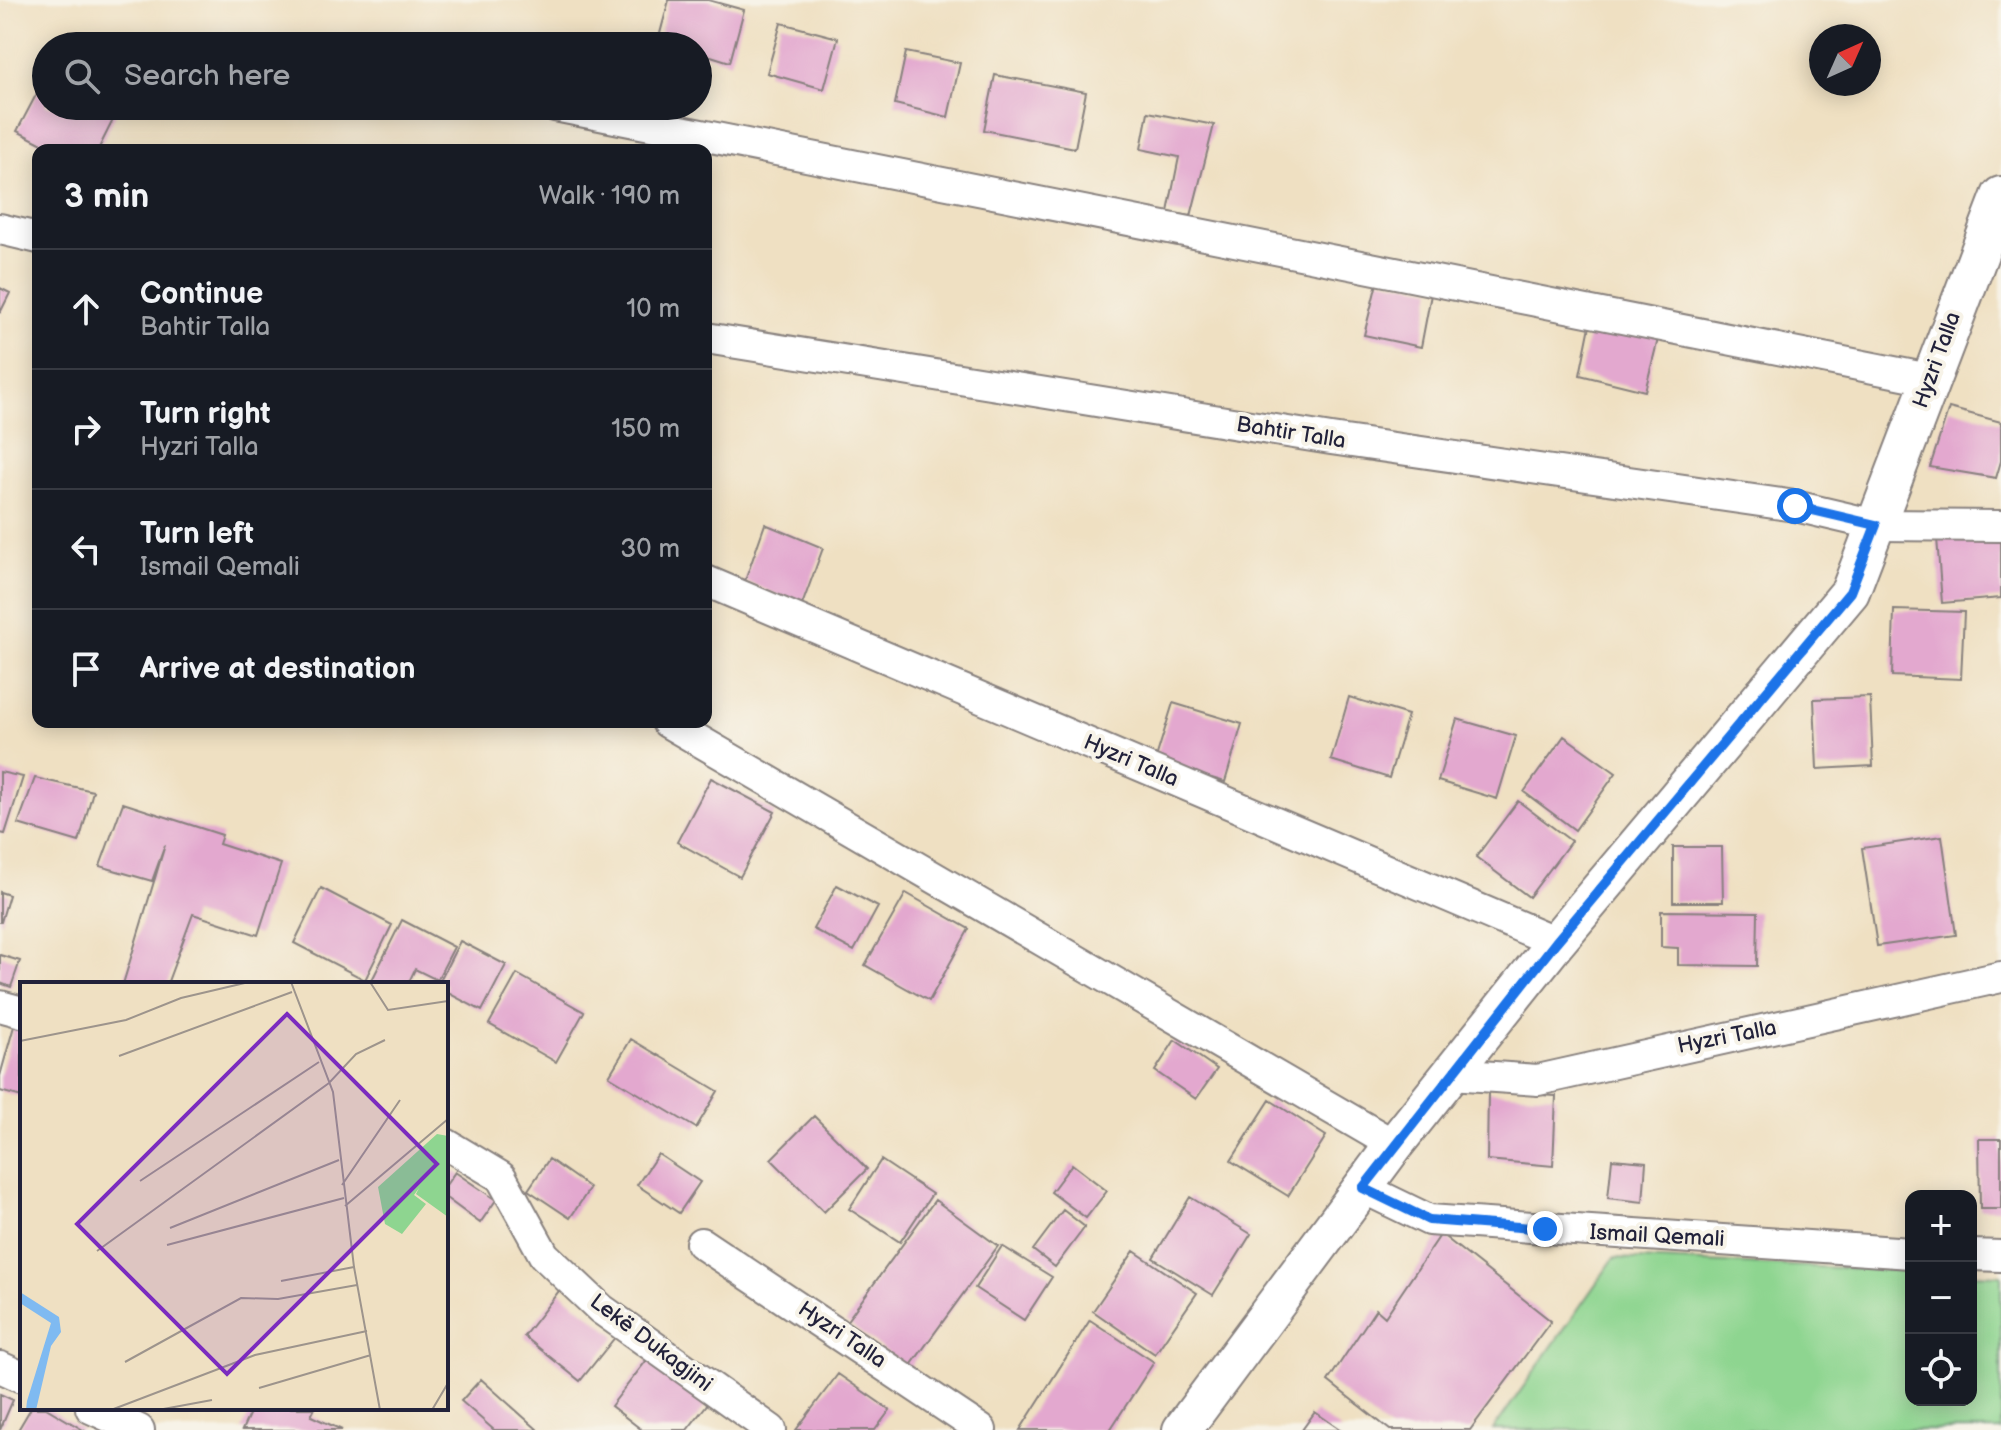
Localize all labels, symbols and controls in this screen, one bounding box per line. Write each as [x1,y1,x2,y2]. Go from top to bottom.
north arrow [1809,24,1881,96]
search box [32,32,712,120]
icon: search [60,54,104,98]
text: Search here [124,58,290,94]
text: 3 min [64,176,149,217]
text: Walk · 190 m [539,181,680,212]
text: Continue [140,276,263,312]
icon: ahead [64,287,108,331]
text: 10 m [626,294,680,325]
street label: Hyzri Talla [1907,308,1967,412]
text: Bahtir Talla [140,312,270,343]
text: Turn right [140,396,271,432]
icon: right [64,407,108,451]
street label: Bahtir Talla [1234,411,1348,455]
text: 150 m [611,414,680,445]
text: Hyzri Talla [140,432,259,463]
route start [1777,488,1813,524]
text: Turn left [140,516,254,552]
icon: left [64,527,108,571]
text: 30 m [620,534,680,565]
text: Ismail Qemali [140,552,300,583]
icon: arrive [64,647,108,691]
text: Arrive at destination [140,651,416,687]
street label: Hyzri Talla [1080,729,1182,793]
inset map [20,982,448,1410]
street label: Hyzri Talla [1675,1014,1779,1060]
map controls [1905,1190,1977,1406]
button: + [1905,1190,1977,1262]
route end [1527,1211,1563,1247]
street label: Ismail Qemali [1589,1219,1725,1253]
button: − [1905,1262,1977,1334]
street label: Lekë Dukagjini [584,1288,718,1398]
street label: Hyzri Talla [793,1296,891,1374]
button: locate [1905,1334,1977,1406]

